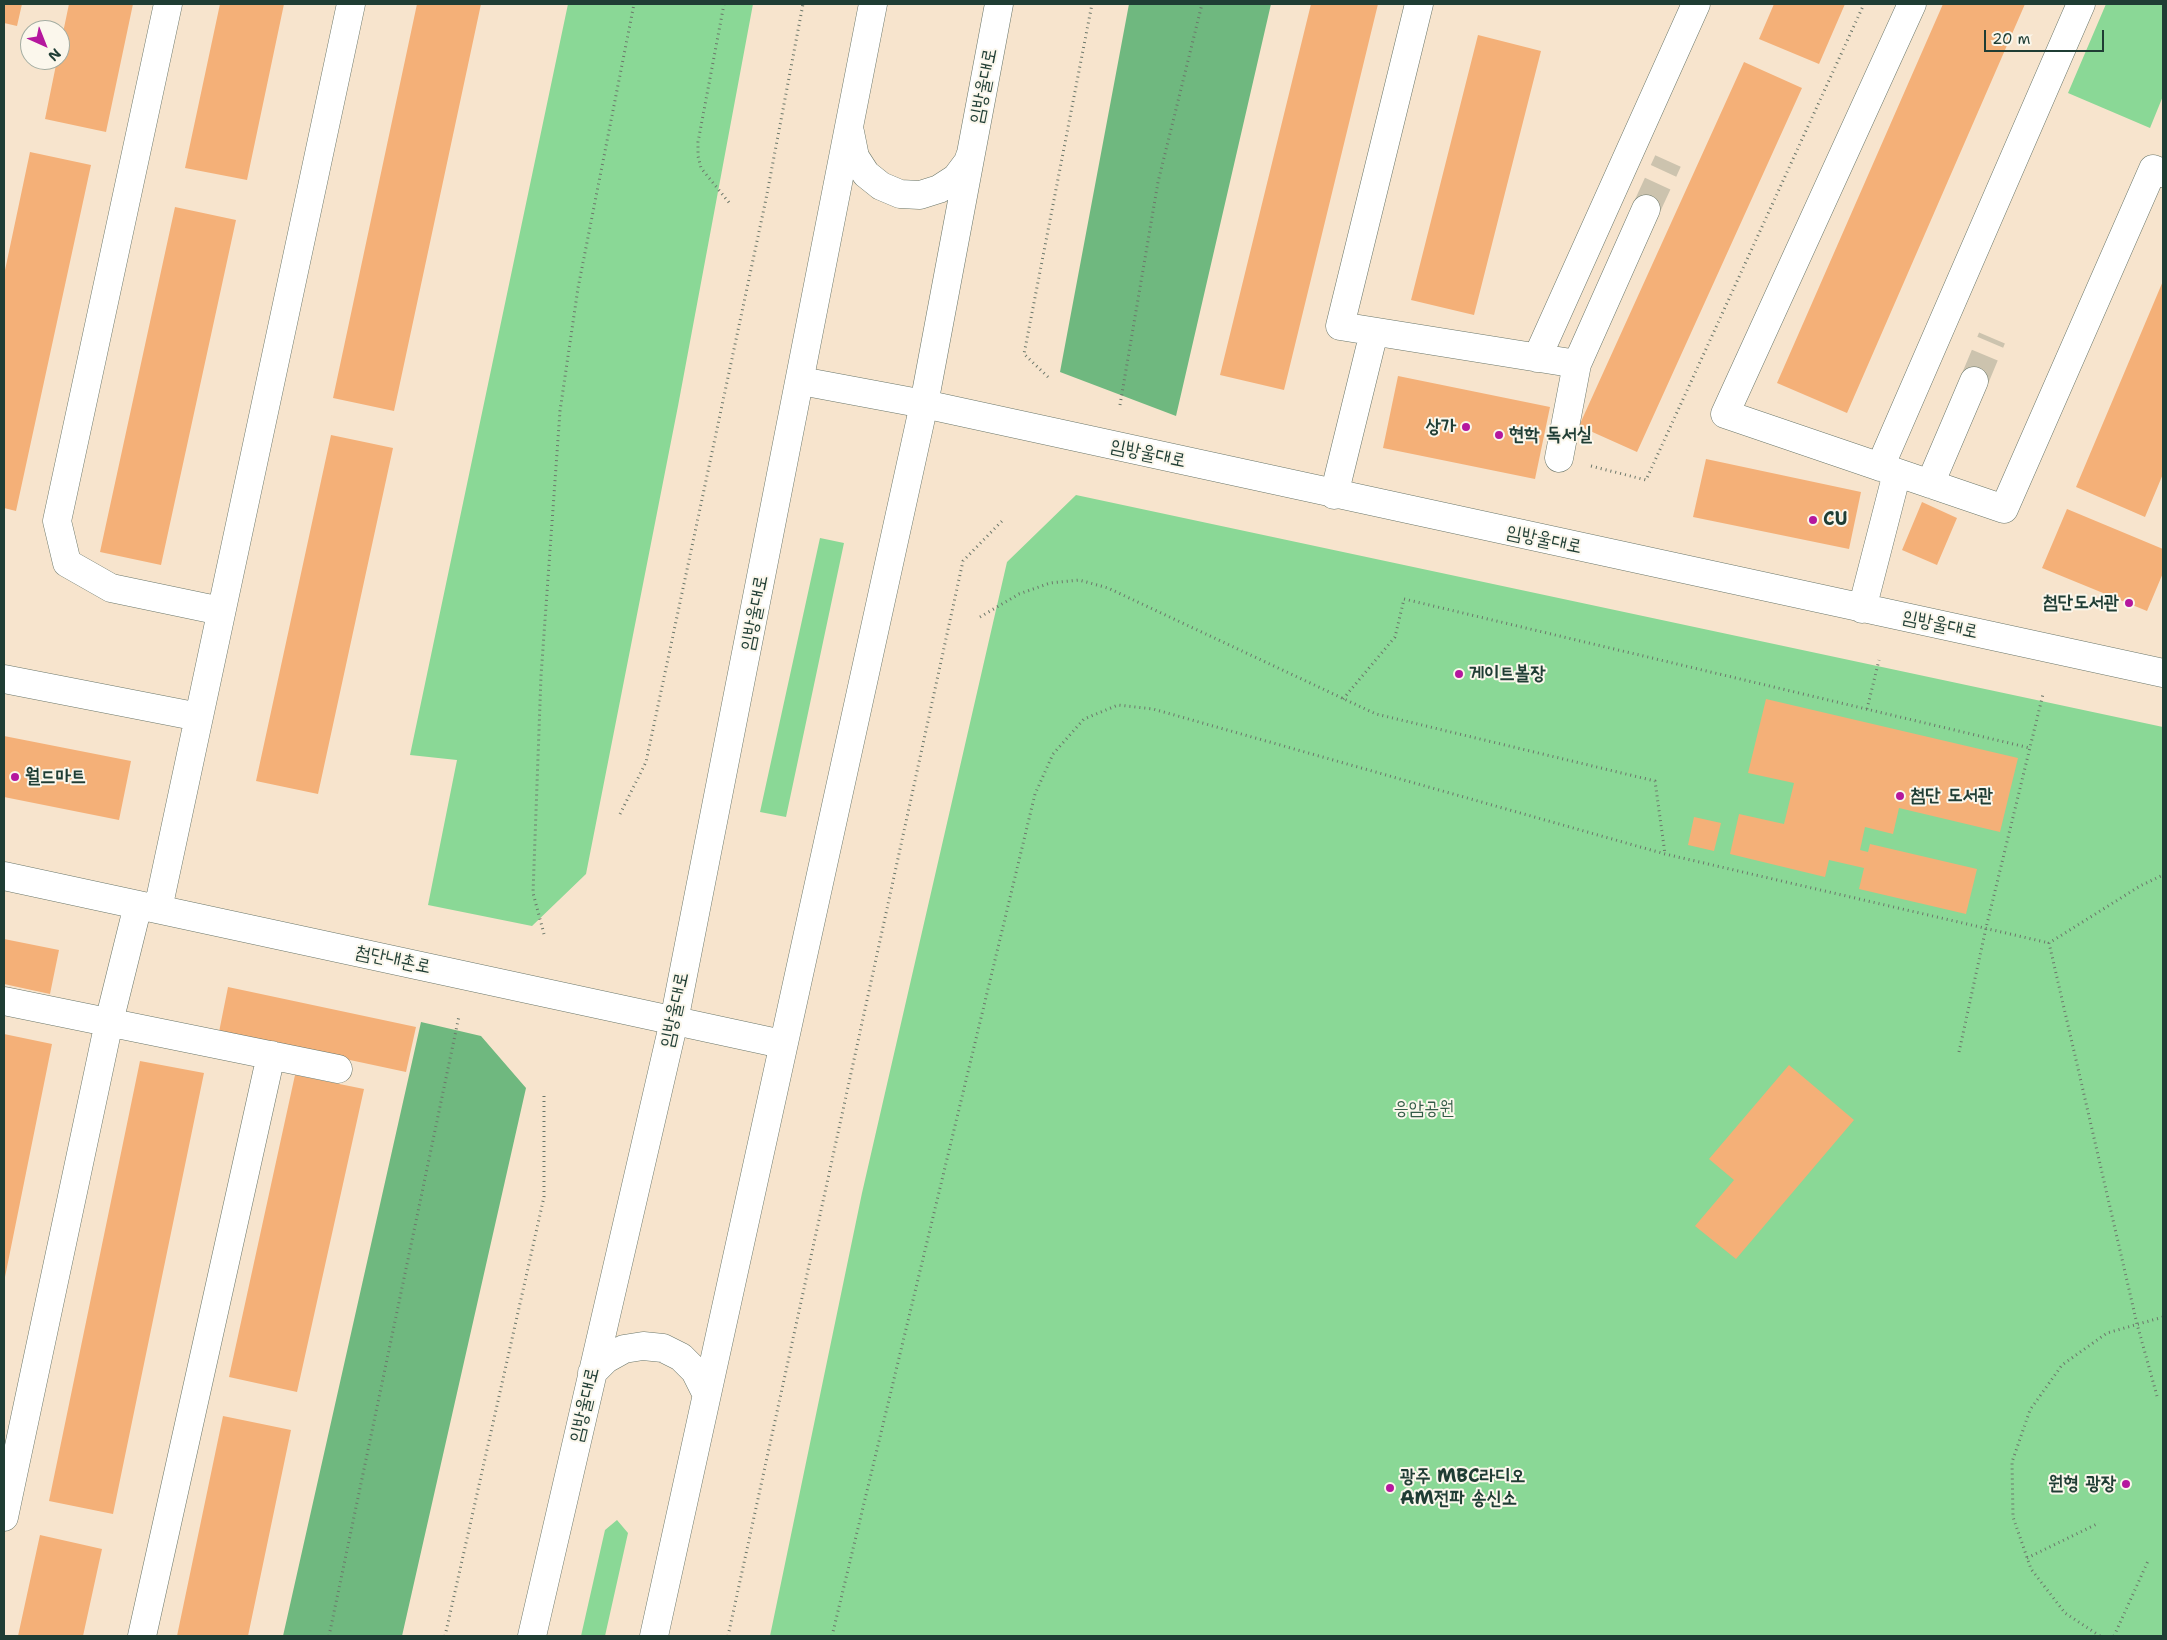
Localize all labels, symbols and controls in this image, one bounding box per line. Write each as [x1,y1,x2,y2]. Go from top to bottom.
north arrow [20,20,70,70]
scale bar [1987,20,2107,52]
text: 20 m [1992,29,2031,49]
text: N [44,45,65,65]
street label: 임방울대로 [966,46,1002,126]
place label: 상가 [1425,416,1456,438]
marker: 상가 [1460,421,1472,433]
place label: 현학 독서실 [1509,424,1592,446]
marker: 현학 독서실 [1493,429,1505,441]
street label: 임방울대로 [1108,435,1188,473]
place label: CU [1823,509,1848,531]
marker: CU [1807,514,1819,526]
street label: 임방울대로 [1504,521,1584,559]
street label: 임방울대로 [737,573,773,653]
place label: 첨단도서관 [2043,592,2119,614]
marker: 첨단도서관 [2123,597,2135,609]
street label: 임방울대로 [1900,606,1980,644]
place label: 게이트볼장 [1469,663,1545,685]
marker: 게이트볼장 [1453,668,1465,680]
place label: 월드마트 [25,766,86,788]
marker: 월드마트 [9,771,21,783]
place label: 첨단 도서관 [1910,785,1993,807]
marker: 첨단 도서관 [1894,790,1906,802]
street label: 첨단내촌로 [353,941,433,979]
street label: 임방울대로 [656,970,694,1050]
park label: 응암공원 [1393,1098,1455,1120]
street label: 임방울대로 [565,1365,605,1445]
place label: 광주 MBC라디오 AM전파 송신소 [1400,1466,1526,1510]
place label: 원형 광장 [2048,1473,2116,1495]
marker: 원형 광장 [2120,1478,2132,1490]
marker: 광주 MBC라디오 AM전파 송신소 [1384,1482,1396,1494]

